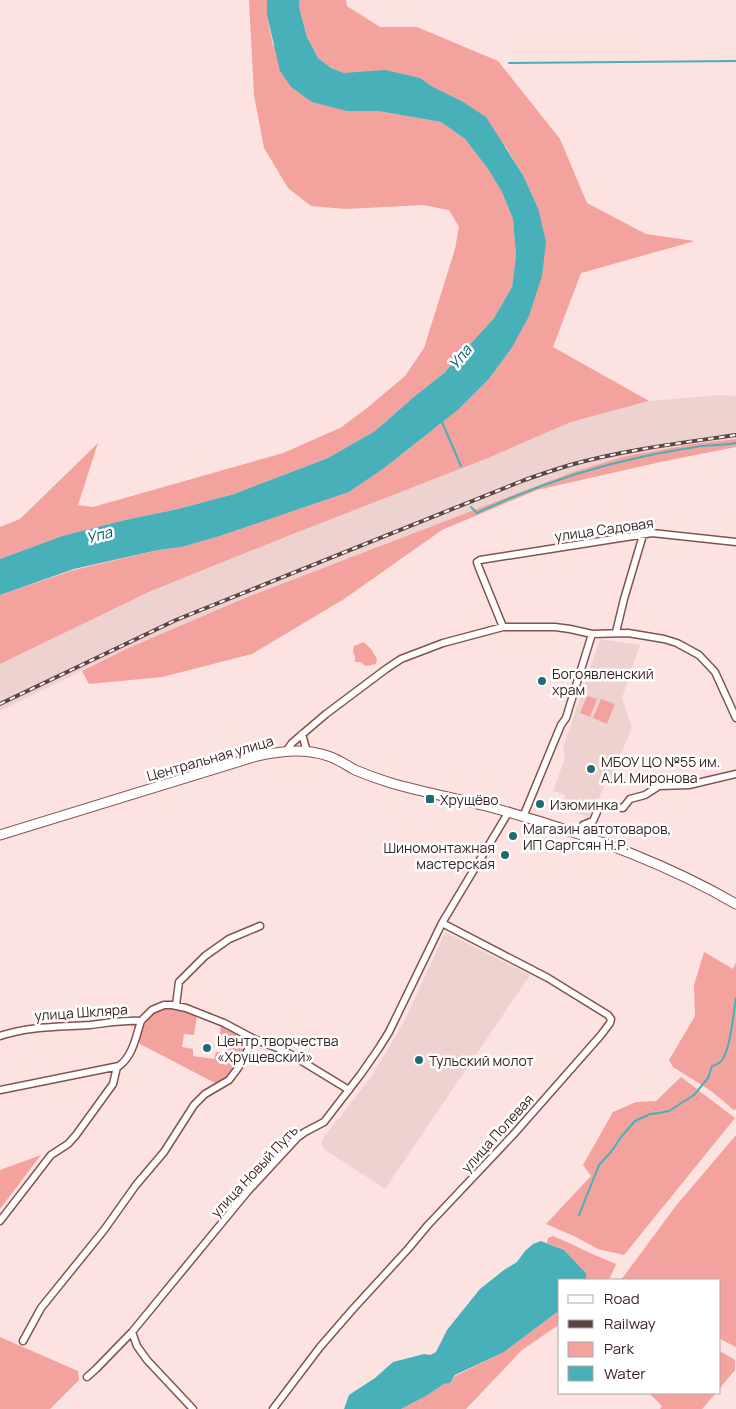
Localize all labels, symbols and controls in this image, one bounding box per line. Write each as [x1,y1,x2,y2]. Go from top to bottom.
water label: Упа [444,340,477,374]
street label: улица Садовая [553,513,655,545]
water label: Упа [84,521,115,549]
place label: Богоявленский храм [552,664,654,699]
marker: Богоявленский храм [536,675,548,687]
street label: Центральная улица [144,731,276,785]
place label: МБОУ ЦО №55 им. А.И. Миронова [601,752,720,787]
marker: МБОУ ЦО №55 им. А.И. Миронова [585,763,597,775]
place label: Хрущёво [440,790,499,809]
marker: Хрущёво [424,793,436,805]
place label: Изюминка [550,795,618,814]
marker: Изюминка [534,798,546,810]
place label: Магазин автотоваров, ИП Саргсян Н.Р. [523,819,671,854]
marker: Магазин автотоваров, ИП Саргсян Н.Р. [507,830,519,842]
place label: Шиномонтажная мастерская [383,838,495,873]
marker: Шиномонтажная мастерская [499,849,511,861]
street label: улица Шкляра [34,999,128,1025]
place label: Центр творчества «Хрущевский» [217,1031,339,1066]
marker: Центр творчества «Хрущевский» [201,1042,213,1054]
place label: Тульский молот [429,1051,534,1070]
marker: Тульский молот [413,1054,425,1066]
street label: улица Полевая [457,1090,537,1176]
street label: улица Новый Путь [206,1121,302,1221]
legend [558,1279,721,1394]
text: Road [604,1288,640,1309]
text: Railway [604,1313,656,1334]
text: Park [604,1338,634,1359]
text: Water [604,1363,646,1384]

